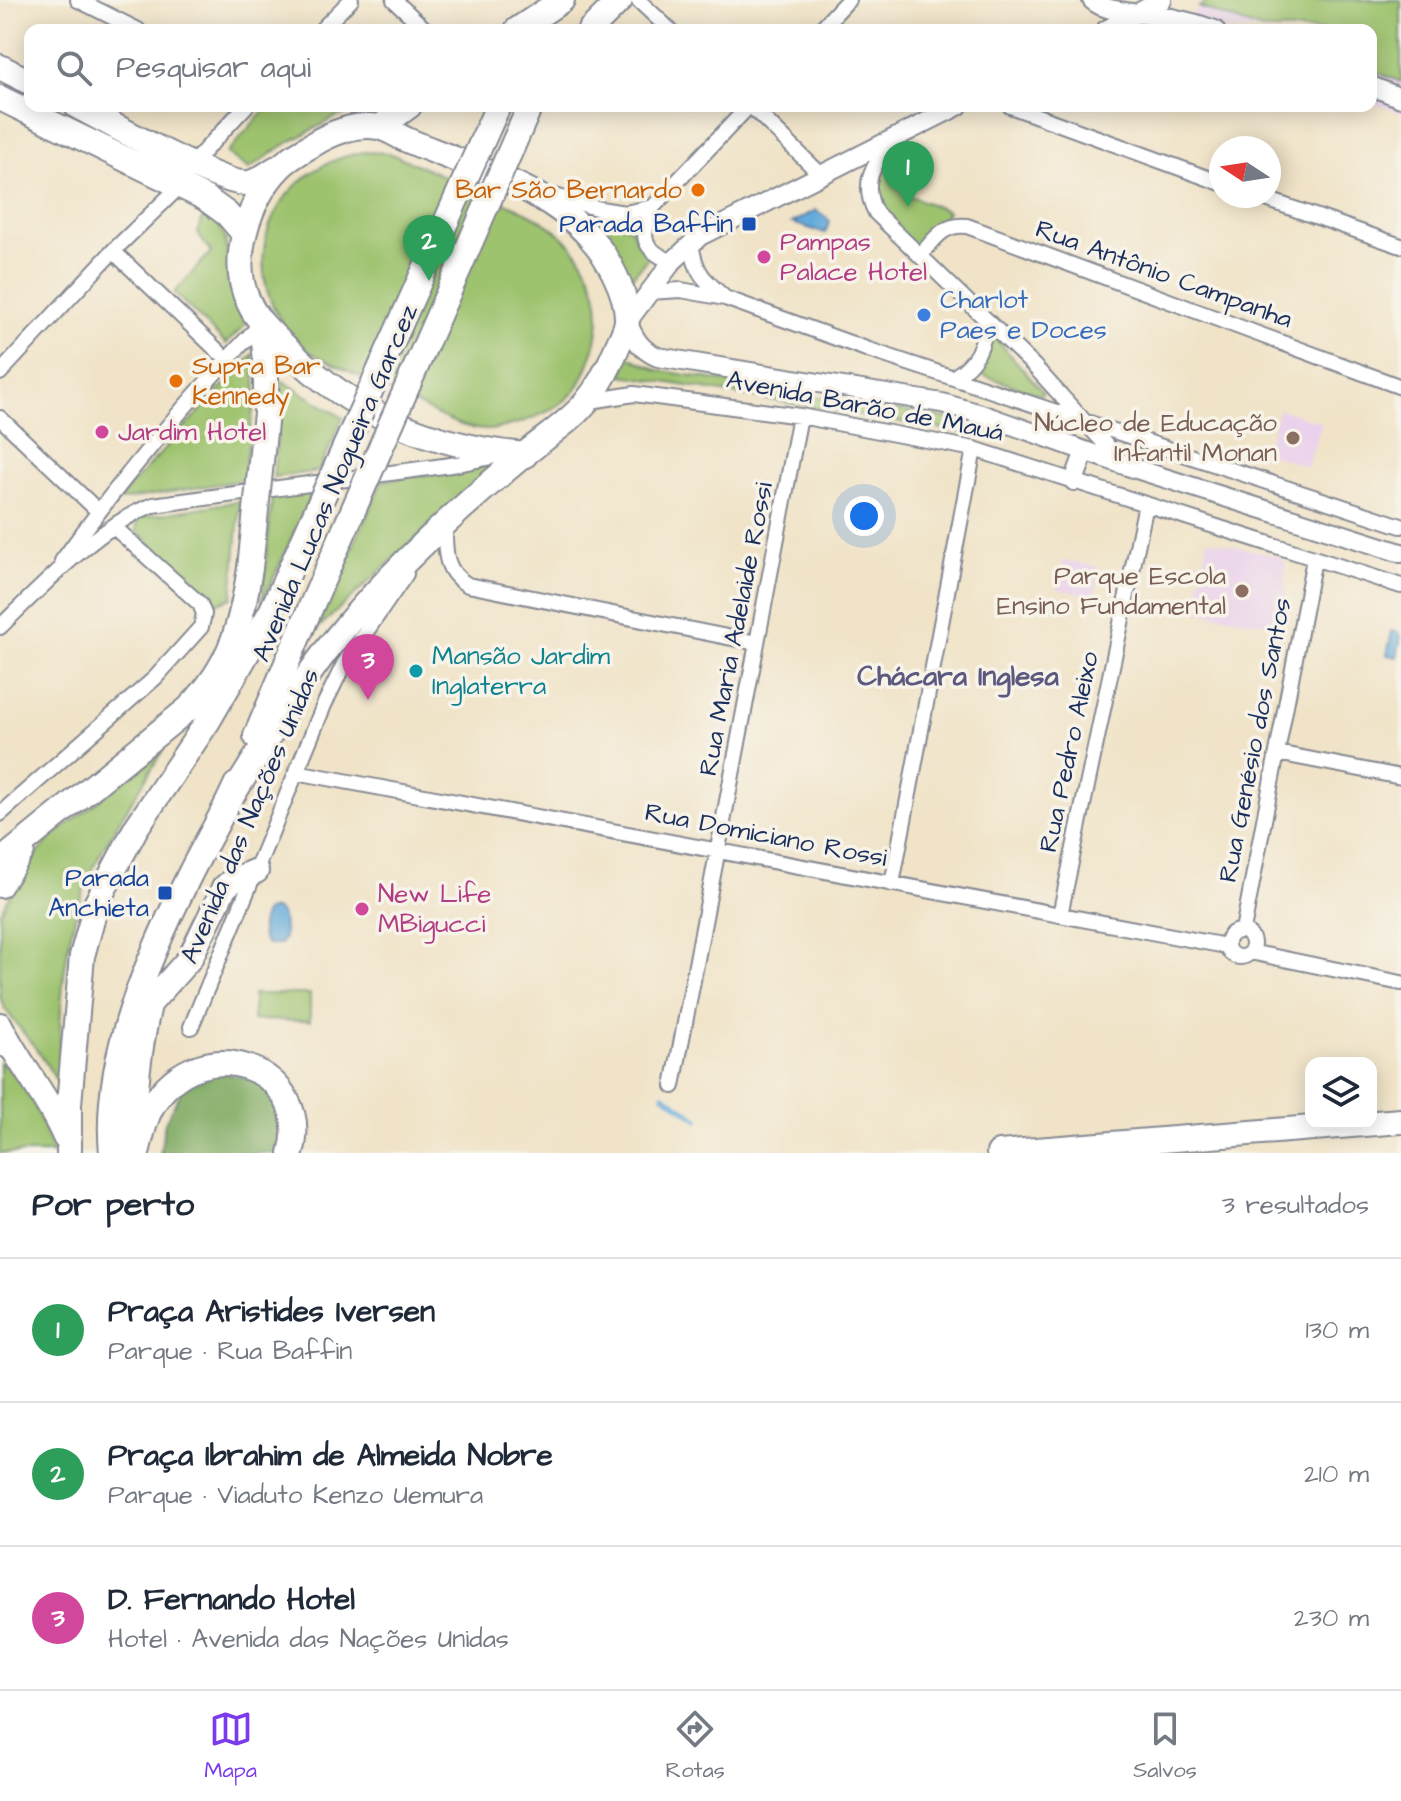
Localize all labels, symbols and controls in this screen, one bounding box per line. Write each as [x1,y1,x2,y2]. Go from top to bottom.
search box [24,24,1377,112]
icon: search [52,46,96,90]
text: Pesquisar aqui [116,47,311,89]
north arrow [1209,136,1281,208]
pin: 1 [882,141,934,207]
place label: Bar São Bernardo [455,172,682,208]
marker: Bar São Bernardo [689,181,707,199]
place label: Parada Baffin [559,206,733,242]
street label: Rua Antônio Campanha [1031,211,1297,337]
pin: 2 [403,215,455,281]
marker: Parada Baffin [740,215,758,233]
place label: Pampas Palace Hotel [780,224,927,290]
marker: Pampas Palace Hotel [755,248,773,266]
place label: Charlot Paes e Doces [940,282,1107,348]
street label: Avenida Lucas Nogueira Garcez [243,299,429,668]
marker: Charlot Paes e Doces [915,306,933,324]
place label: Supra Bar Kennedy [192,348,320,416]
street label: Avenida Barão de Mauá [723,361,1007,451]
marker: Supra Bar Kennedy [167,372,185,390]
place label: Núcleo de Educação Infantil Monan [1034,405,1277,471]
place label: Jardim Hotel [118,414,266,450]
marker: Jardim Hotel [93,423,111,441]
marker: Núcleo de Educação Infantil Monan [1284,429,1302,447]
street label: Rua Maria Adelaide Rossi [690,479,782,779]
your location [844,496,884,536]
place label: Parque Escola Ensino Fundamental [997,558,1226,624]
marker: Parque Escola Ensino Fundamental [1233,582,1251,600]
street label: Rua Genésio dos Santos [1210,595,1300,885]
pin: 3 [342,634,394,700]
place label: Mansão Jardim Inglaterra [432,638,611,706]
street label: Rua Pedro Aleixo [1030,648,1108,856]
district label: Chácara Inglesa [857,657,1059,698]
marker: Mansão Jardim Inglaterra [407,662,425,680]
street label: Avenida das Nações Unidas [171,663,329,969]
street label: Rua Domiciano Rossi [642,794,890,876]
place label: Parada Anchieta [48,860,149,926]
place label: New Life MBigucci [378,876,491,944]
marker: Parada Anchieta [156,884,174,902]
marker: New Life MBigucci [353,900,371,918]
map controls [1305,1057,1377,1129]
button: layers [1305,1057,1377,1129]
text: Por perto [32,1181,194,1229]
text: 3 resultados [1222,1187,1369,1223]
text: Praça Aristides Iversen [108,1291,435,1333]
text: 1 [56,1312,60,1348]
text: 130 m [1305,1312,1369,1348]
text: Parque · Rua Baffin [108,1333,352,1369]
text: Praça Ibrahim de Almeida Nobre [108,1435,553,1477]
text: 2 [51,1456,65,1492]
text: 210 m [1304,1456,1369,1492]
text: Parque · Viaduto Kenzo Uemura [108,1477,483,1513]
text: D. Fernando Hotel [108,1579,355,1621]
text: 3 [51,1600,65,1636]
text: 230 m [1294,1600,1369,1636]
text: Hotel · Avenida das Nações Unidas [108,1621,509,1657]
tab: Mapa [204,1707,257,1786]
tab: Rotas [666,1707,725,1786]
tab: Salvos [1133,1707,1197,1786]

